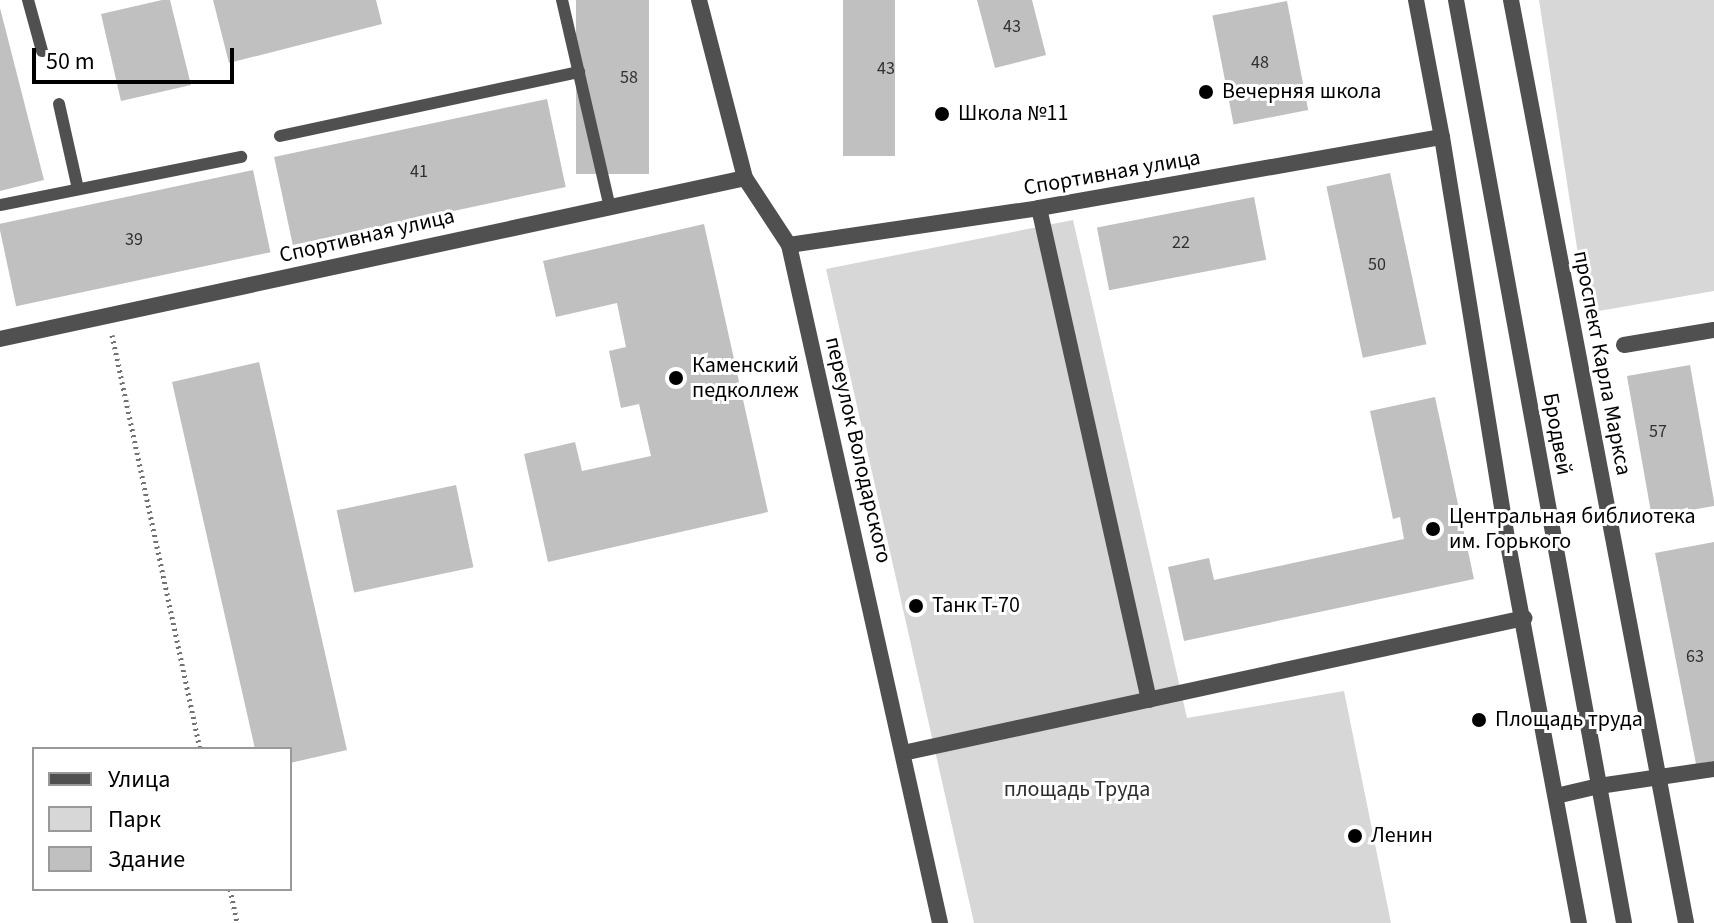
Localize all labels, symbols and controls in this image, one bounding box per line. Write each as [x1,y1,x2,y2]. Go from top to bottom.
house number: 43 [1003,16,1021,38]
scale bar [36,32,238,82]
text: 50 m [46,44,95,79]
house number: 48 [1251,52,1269,74]
house number: 43 [877,58,895,80]
house number: 58 [620,67,638,89]
place label: Вечерняя школа [1222,79,1381,105]
marker: Вечерняя школа [1197,83,1215,101]
place label: Школа №11 [958,101,1068,127]
marker: Школа №11 [933,105,951,123]
street label: Спортивная улица [1022,144,1202,202]
house number: 41 [410,161,428,183]
street label: Спортивная улица [277,203,457,269]
house number: 39 [125,229,143,251]
house number: 22 [1172,232,1190,254]
street label: проспект Карла Маркса [1567,248,1637,478]
house number: 50 [1368,254,1386,276]
street label: переулок Володарского [819,334,897,566]
place label: Каменский педколлеж [692,352,799,404]
marker: Каменский педколлеж [667,369,685,387]
street label: Бродвей [1537,391,1577,477]
house number: 57 [1649,421,1667,443]
place label: Центральная библиотека им. Горького [1449,503,1696,554]
marker: Центральная библиотека им. Горького [1424,520,1442,538]
place label: Танк Т-70 [932,593,1020,619]
marker: Танк Т-70 [907,597,925,615]
house number: 63 [1686,646,1704,668]
place label: Площадь труда [1495,707,1643,733]
marker: Площадь труда [1470,711,1488,729]
legend [32,747,292,891]
text: Улица [108,762,170,797]
park label: площадь Труда [1004,777,1150,803]
text: Парк [108,802,161,837]
place label: Ленин [1371,823,1433,849]
marker: Ленин [1346,827,1364,845]
text: Здание [108,842,185,877]

